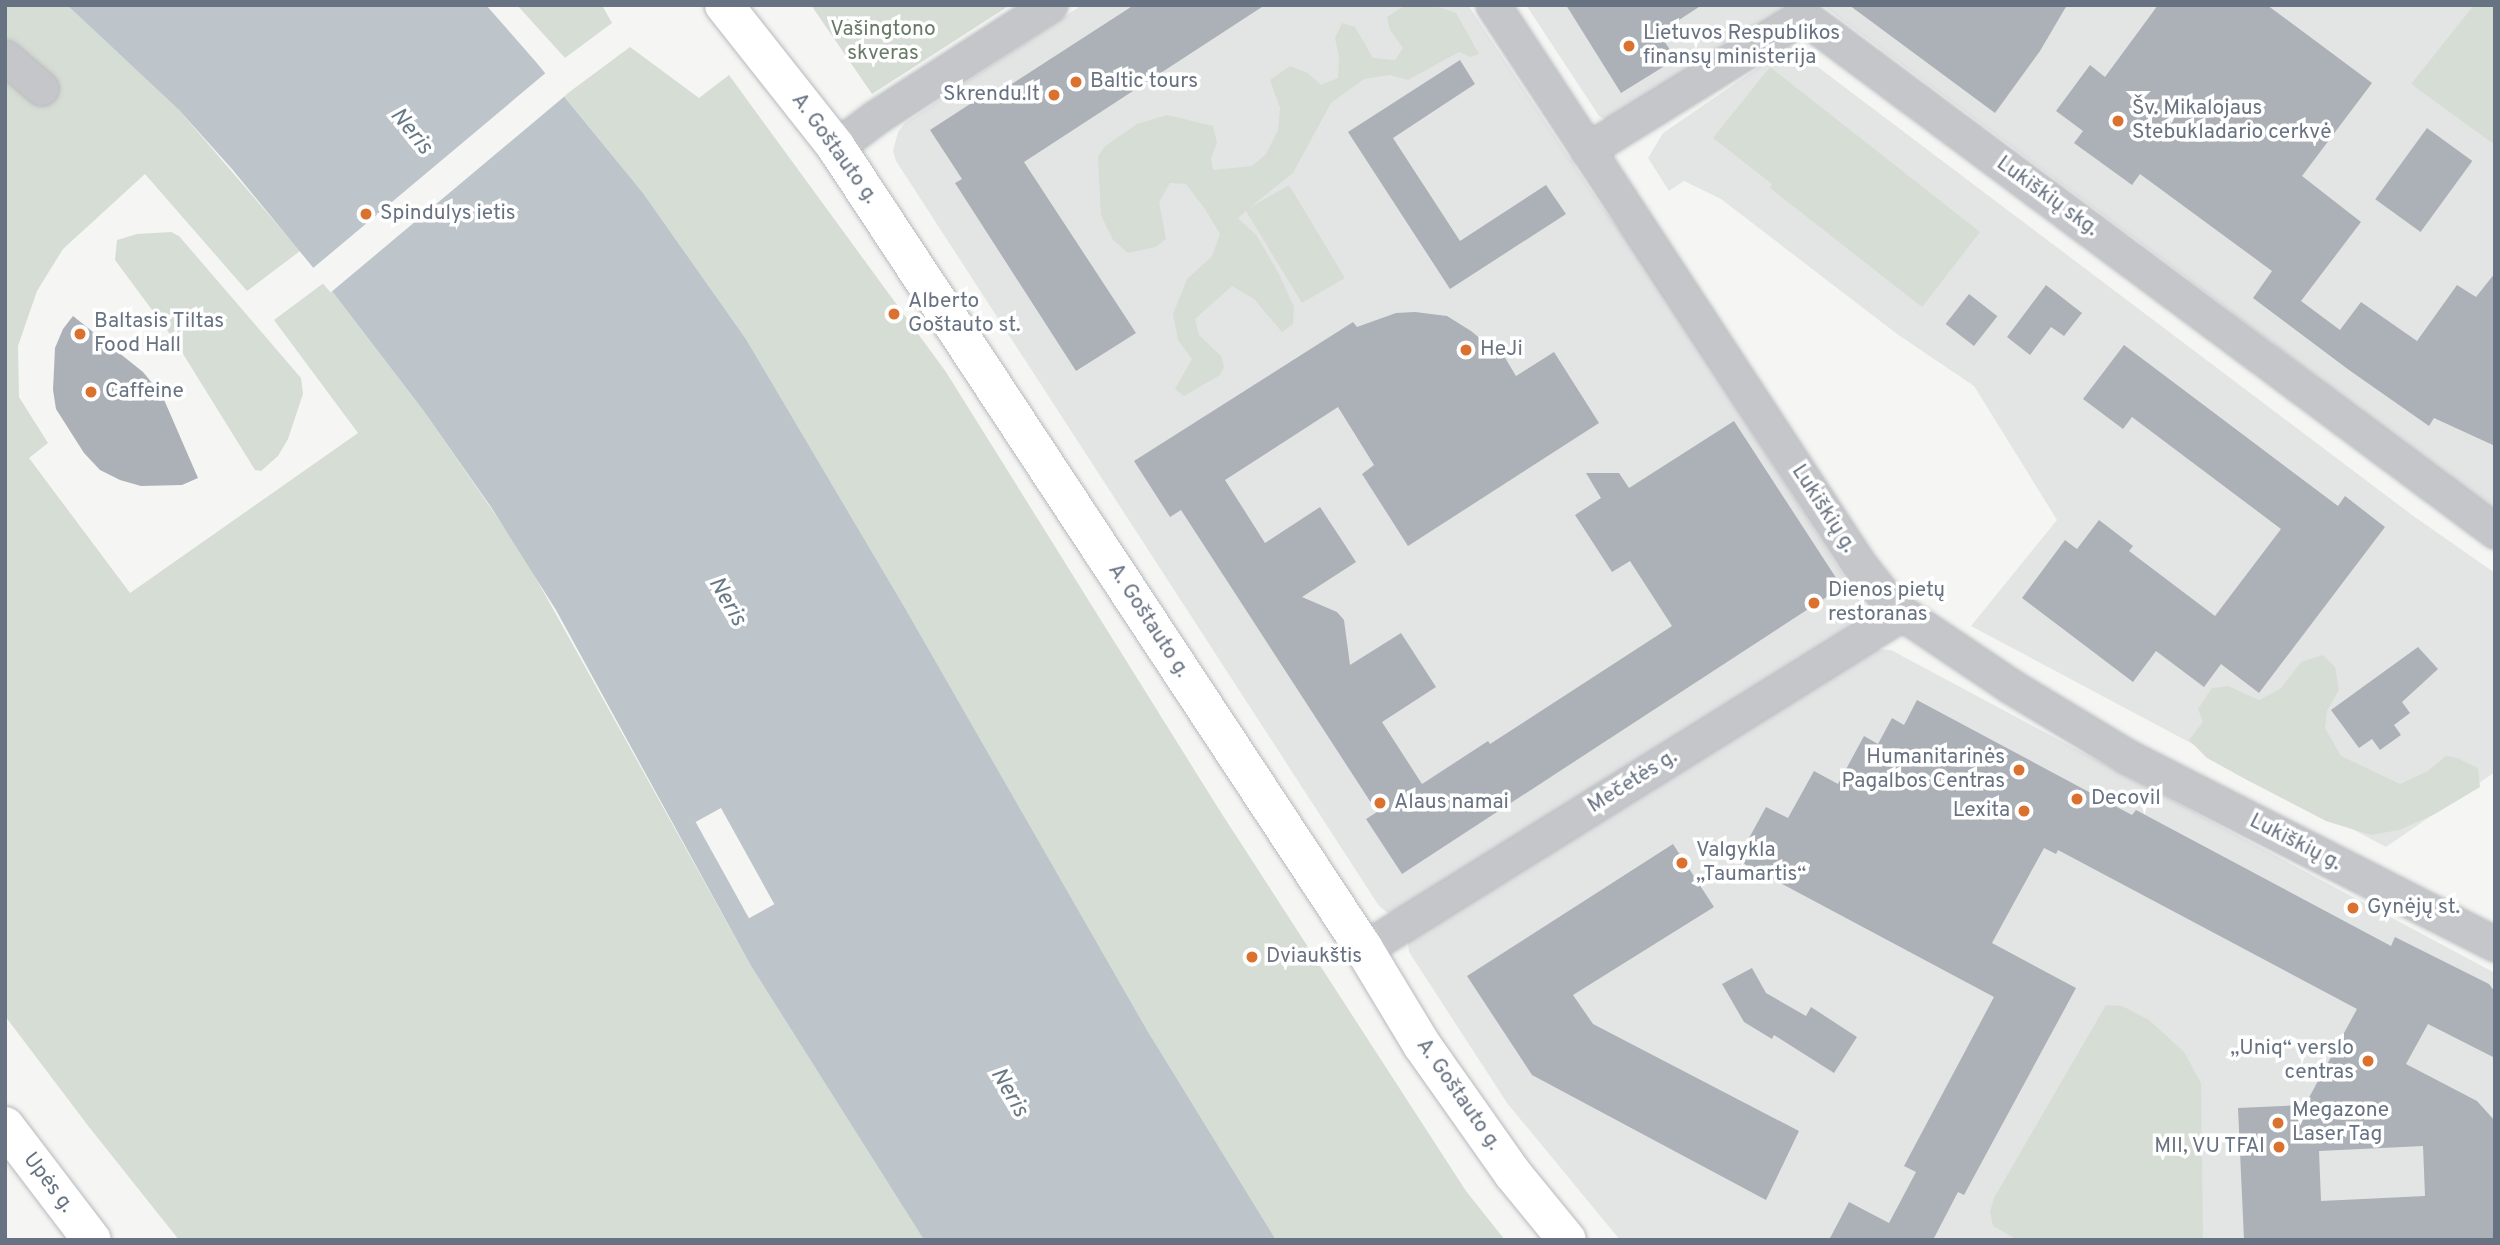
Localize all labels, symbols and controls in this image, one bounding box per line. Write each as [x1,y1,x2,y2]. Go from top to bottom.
park label: Vašingtono skveras [830,17,936,67]
place label: Lietuvos Respublikos finansų ministerija [1643,21,1840,71]
marker: Lietuvos Respublikos finansų ministerija [1621,38,1637,54]
place label: Baltic tours [1090,69,1198,95]
marker: Baltic tours [1068,74,1084,90]
place label: Skrendu.lt [943,82,1040,108]
marker: Skrendu.lt [1046,87,1062,103]
street label: A. Goštauto g. [785,89,883,209]
place label: Šv. Mikalojaus Stebukladario cerkvė [2132,96,2332,146]
water label: Neris [383,103,437,161]
marker: Šv. Mikalojaus Stebukladario cerkvė [2110,113,2126,129]
street label: Lukiškių skg. [1991,152,2103,242]
place label: Spindulys ietis [380,201,516,227]
marker: Spindulys ietis [358,206,374,222]
place label: Alberto Goštauto st. [908,289,1020,339]
marker: Alberto Goštauto st. [886,306,902,322]
place label: Baltasis Tiltas Food Hall [94,309,225,359]
marker: Baltasis Tiltas Food Hall [72,326,88,342]
place label: HeJi [1480,337,1523,363]
marker: HeJi [1458,342,1474,358]
place label: Caffeine [105,379,184,405]
marker: Caffeine [83,384,99,400]
street label: Lukiškių g. [1785,460,1861,558]
street label: A. Goštauto g. [1102,559,1194,683]
water label: Neris [701,573,751,631]
place label: Dienos pietų restoranas [1828,578,1945,628]
marker: Dienos pietų restoranas [1806,595,1822,611]
street label: Mečetės g. [1584,745,1682,819]
place label: Humanitarinės Pagalbos Centras [1841,745,2005,795]
marker: Humanitarinės Pagalbos Centras [2011,762,2027,778]
place label: Decovil [2091,786,2161,812]
place label: Alaus namai [1394,790,1509,816]
marker: Decovil [2069,791,2085,807]
marker: Alaus namai [1372,795,1388,811]
place label: Lexita [1953,798,2010,824]
marker: Lexita [2016,803,2032,819]
street label: Lukiškių g. [2245,809,2345,877]
place label: Valgykla „Taumartis“ [1696,838,1806,888]
marker: Valgykla „Taumartis“ [1674,855,1690,871]
place label: Gynėjų st. [2367,895,2460,921]
marker: Gynėjų st. [2345,900,2361,916]
place label: Dviaukštis [1266,944,1362,970]
marker: Dviaukštis [1244,949,1260,965]
street label: A. Goštauto g. [1410,1034,1506,1156]
place label: „Uniq“ verslo centras [2230,1036,2354,1086]
marker: „Uniq“ verslo centras [2360,1053,2376,1069]
water label: Neris [983,1064,1033,1122]
place label: Megazone Laser Tag [2292,1098,2389,1148]
marker: Megazone Laser Tag [2270,1115,2286,1131]
place label: MII, VU TFAI [2153,1134,2265,1160]
marker: MII, VU TFAI [2271,1139,2287,1155]
street label: Upės g. [17,1148,79,1218]

